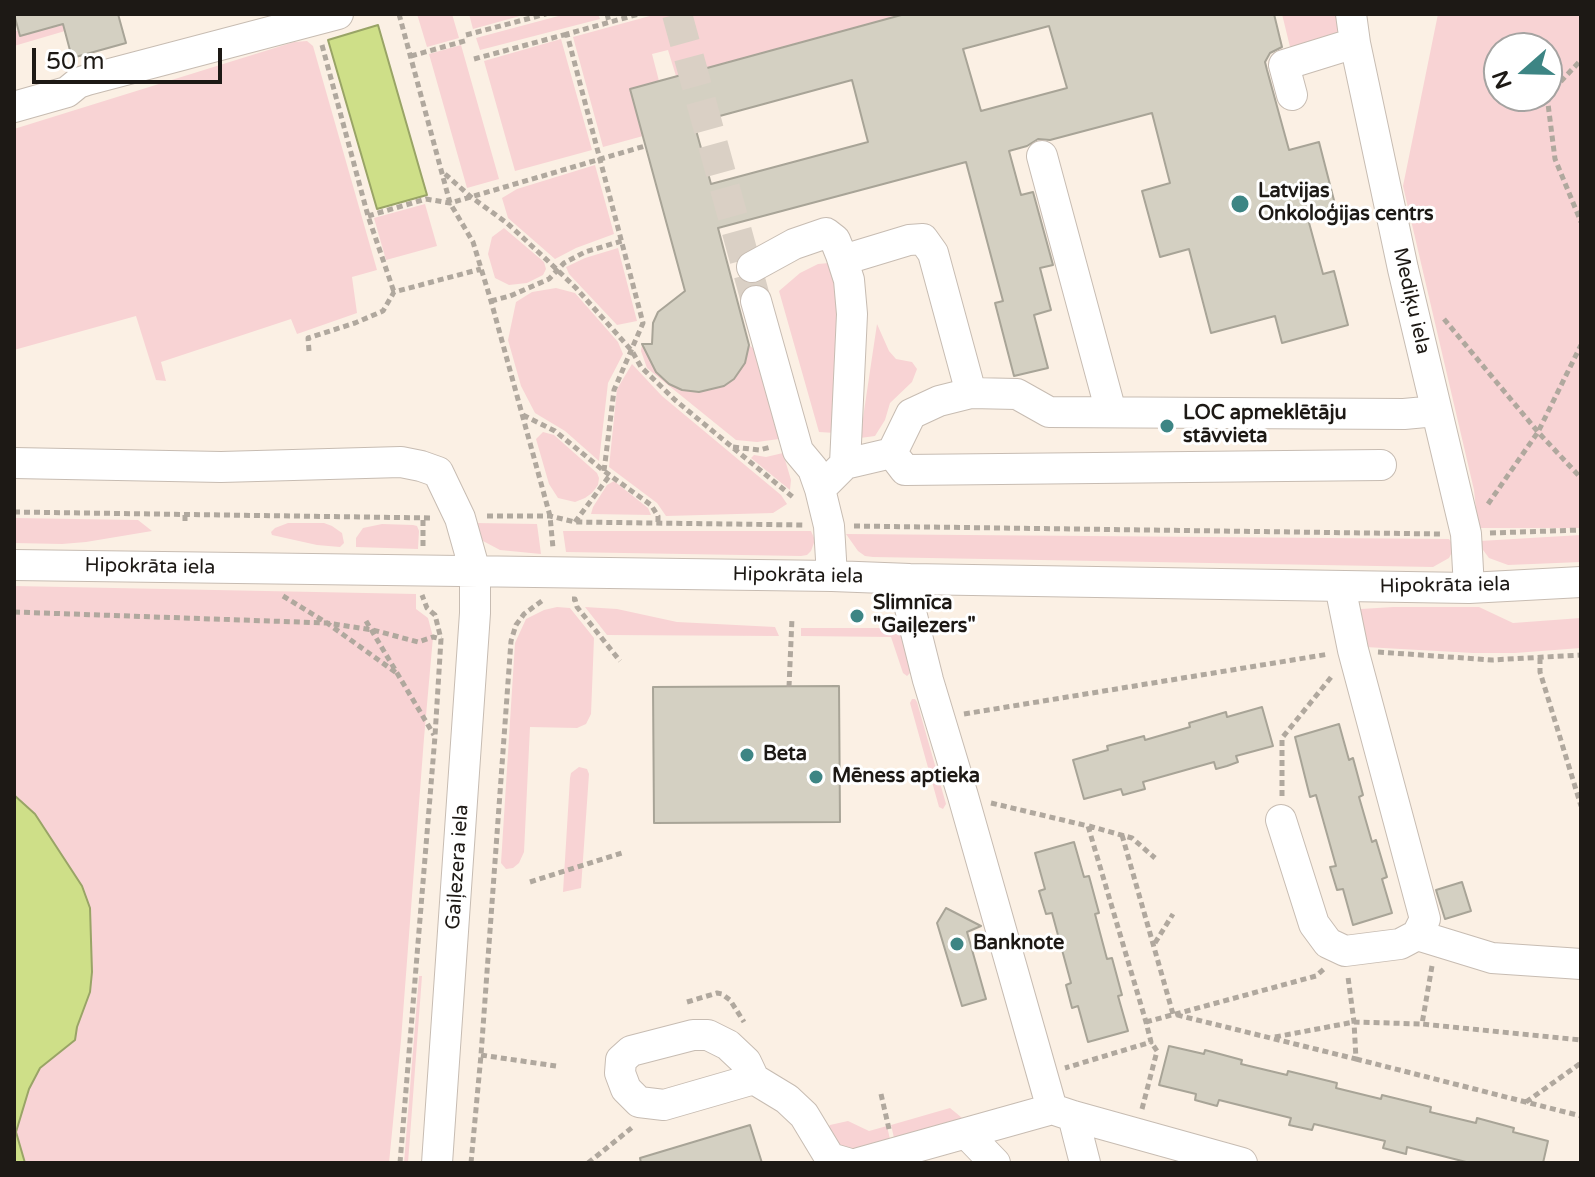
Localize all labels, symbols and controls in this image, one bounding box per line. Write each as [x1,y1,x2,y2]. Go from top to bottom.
scale bar [36,32,226,82]
north arrow [1483,32,1563,112]
text: 50 m [46,47,104,76]
text: N [1487,67,1518,92]
place label: Latvijas Onkoloģijas centrs [1258,180,1434,227]
marker: Latvijas Onkoloģijas centrs [1229,193,1251,215]
street label: Mediķu iela [1387,245,1435,357]
place label: LOC apmeklētāju stāvvieta [1183,402,1347,449]
marker: LOC apmeklētāju stāvvieta [1158,417,1176,435]
street label: Hipokrāta iela [84,554,216,580]
street label: Hipokrāta iela [732,563,864,589]
street label: Hipokrāta iela [1379,573,1511,599]
place label: Slimnīca "Gaiļezers" [873,592,976,639]
marker: Slimnīca "Gaiļezers" [848,607,866,625]
place label: Beta [763,743,807,767]
marker: Beta [738,746,756,764]
place label: Mēness aptieka [832,765,980,789]
marker: Mēness aptieka [807,768,825,786]
street label: Gaiļezera iela [442,804,474,930]
place label: Banknote [973,932,1064,956]
marker: Banknote [948,935,966,953]

